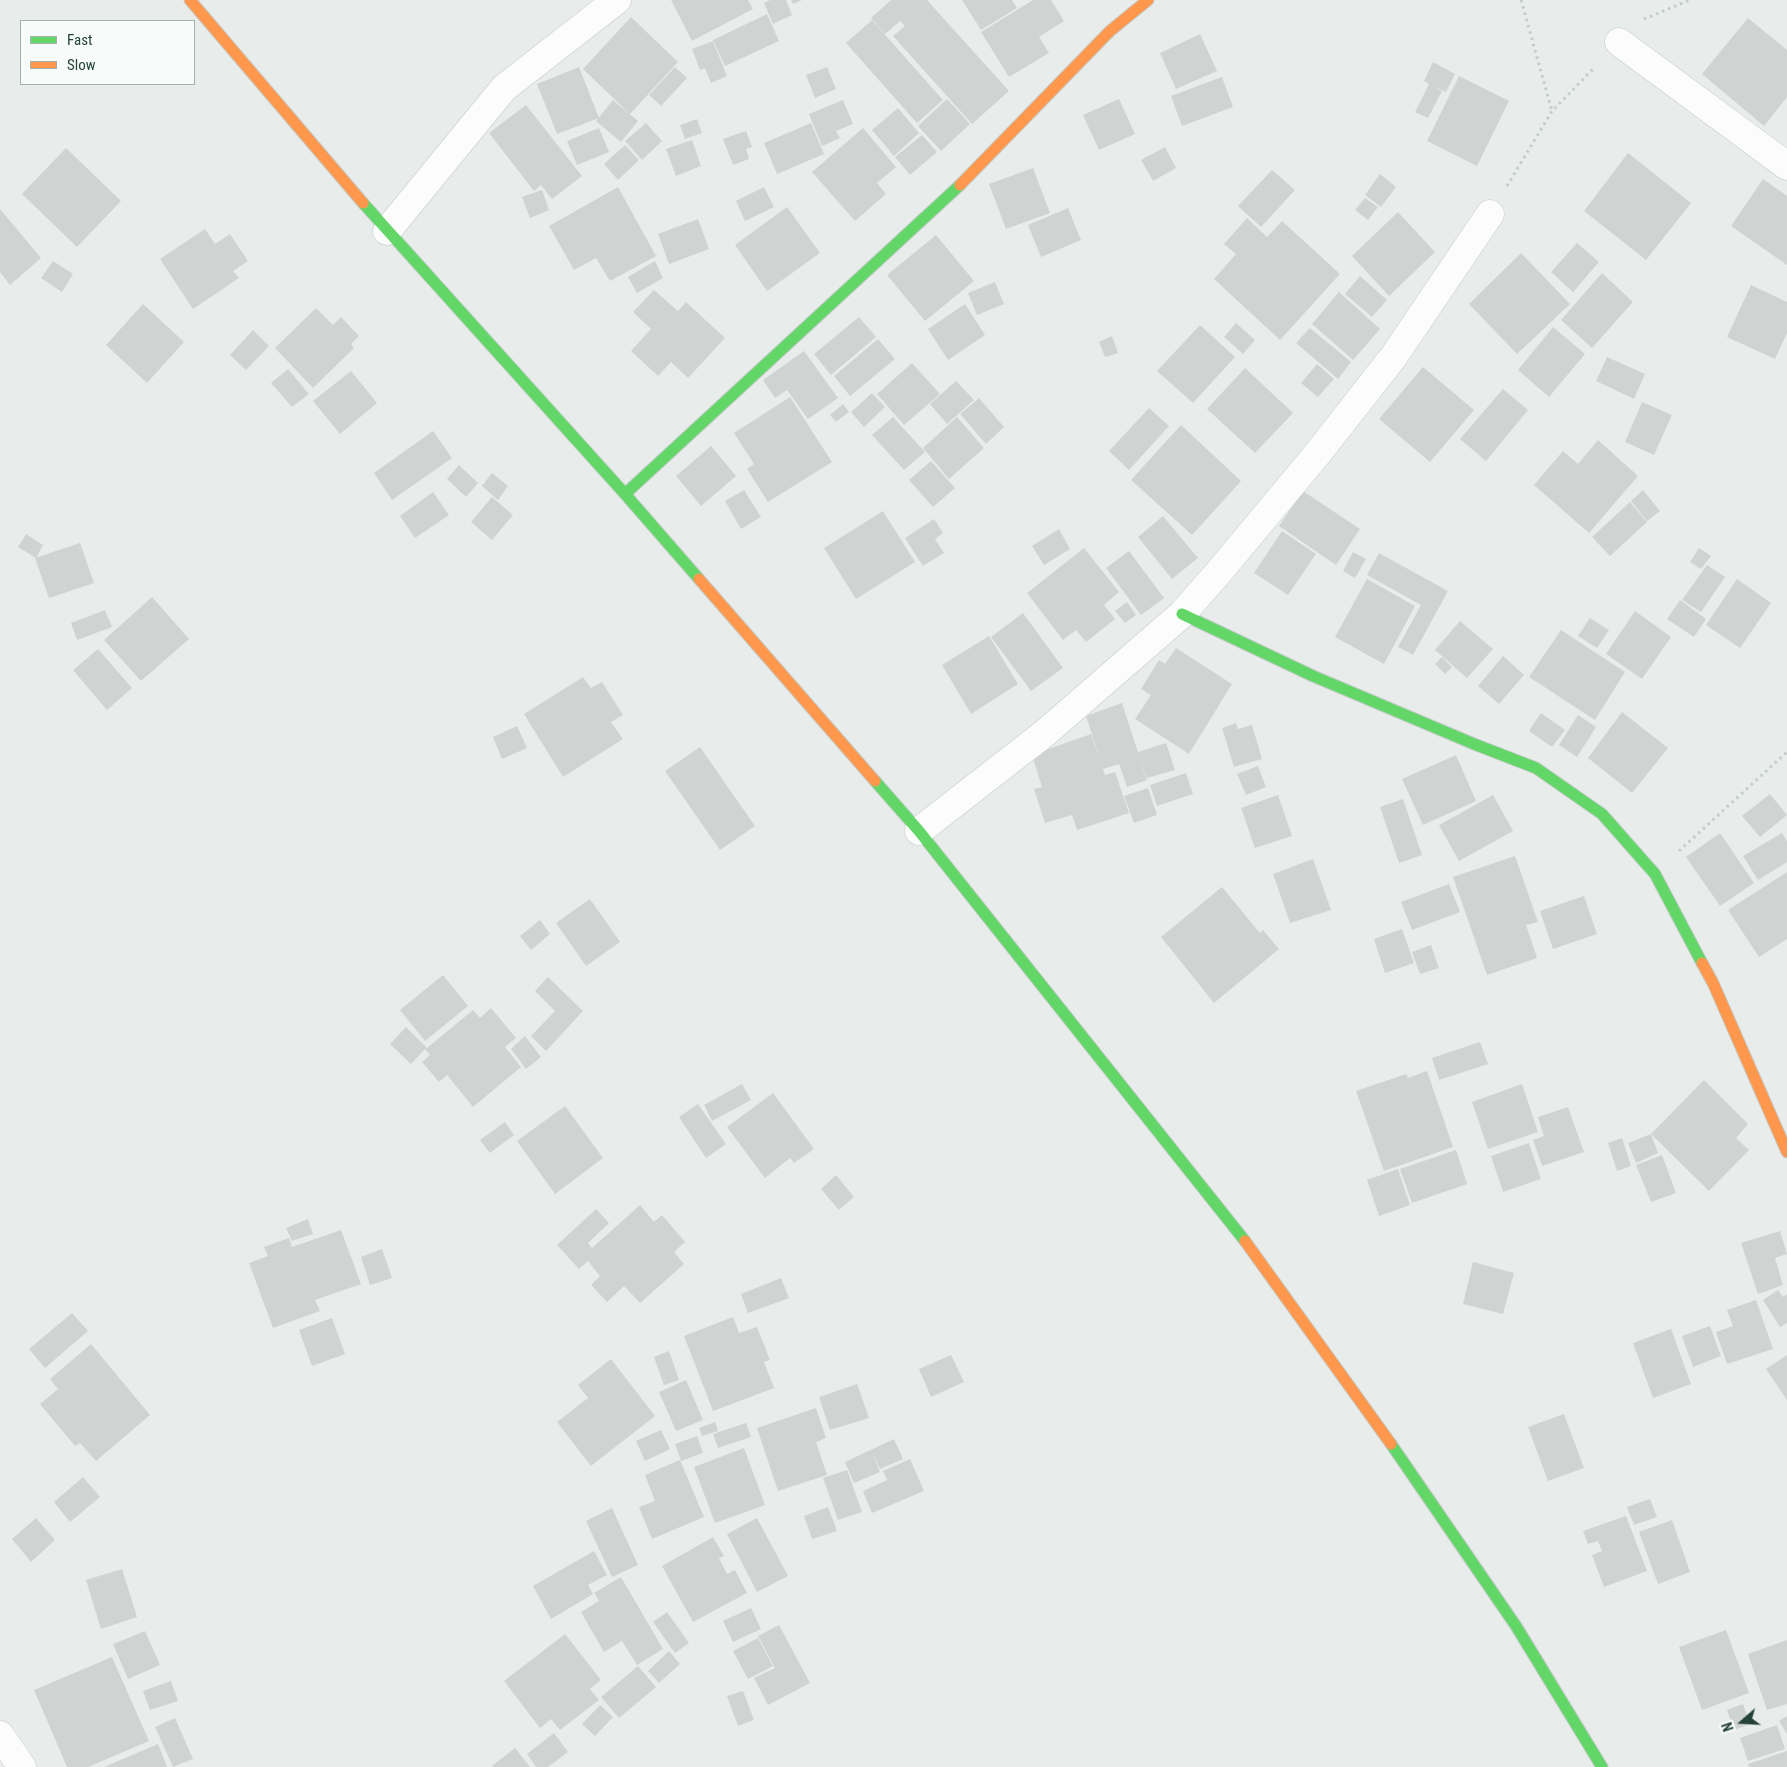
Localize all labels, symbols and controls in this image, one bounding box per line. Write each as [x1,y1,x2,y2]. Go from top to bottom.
legend [20,20,195,85]
text: Fast [67,31,92,49]
text: Slow [67,56,96,74]
north arrow [1717,1697,1767,1747]
text: N [1719,1720,1737,1734]

